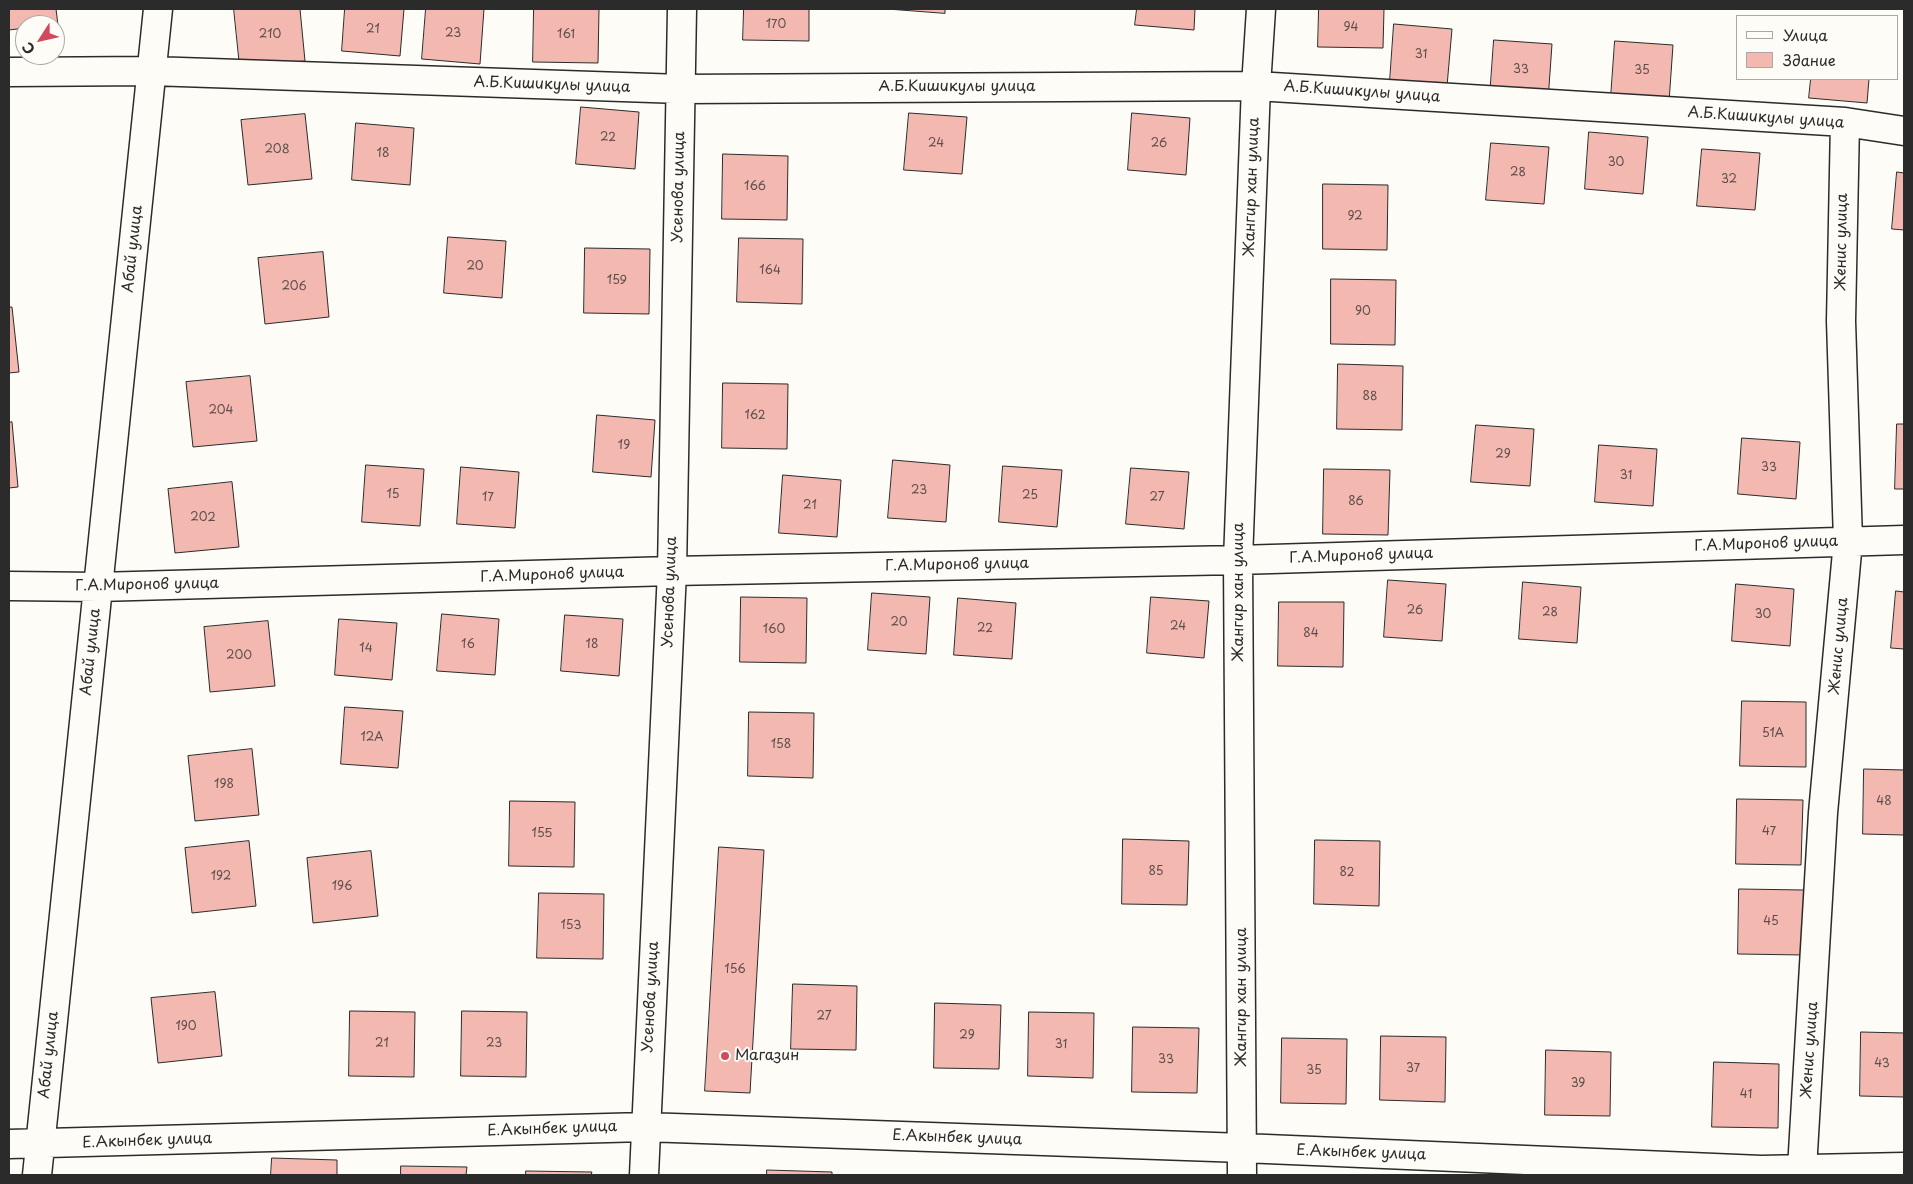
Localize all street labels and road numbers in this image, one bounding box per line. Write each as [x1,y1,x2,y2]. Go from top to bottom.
street label: А.Б.Кишикулы улица [473,73,631,97]
street label: А.Б.Кишикулы улица [879,78,1035,96]
street label: А.Б.Кишикулы улица [1283,78,1441,106]
street label: А.Б.Кишикулы улица [1687,104,1845,132]
street label: Жангир хан улица [1241,117,1263,257]
street label: Усенова улица [669,131,689,243]
street label: Женис улица [1832,193,1852,291]
street label: Абай улица [119,205,147,293]
street label: Жангир хан улица [1230,522,1248,662]
street label: Г.А.Миронов улица [1694,532,1838,556]
street label: Усенова улица [659,536,681,648]
street label: Г.А.Миронов улица [1289,544,1433,568]
street label: Г.А.Миронов улица [885,555,1029,575]
street label: Г.А.Миронов улица [480,563,624,587]
street label: Г.А.Миронов улица [75,575,219,595]
street label: Женис улица [1826,597,1852,695]
street label: Абай улица [77,608,105,696]
street label: Жангир хан улица [1233,927,1251,1067]
street label: Усенова улица [639,941,663,1053]
street label: Женис улица [1798,1001,1822,1099]
street label: Абай улица [35,1011,63,1099]
street label: Е.Акынбек улица [487,1118,617,1140]
street label: Е.Акынбек улица [892,1127,1022,1149]
street label: Е.Акынбек улица [82,1130,212,1152]
street label: Е.Акынбек улица [1296,1142,1426,1164]

